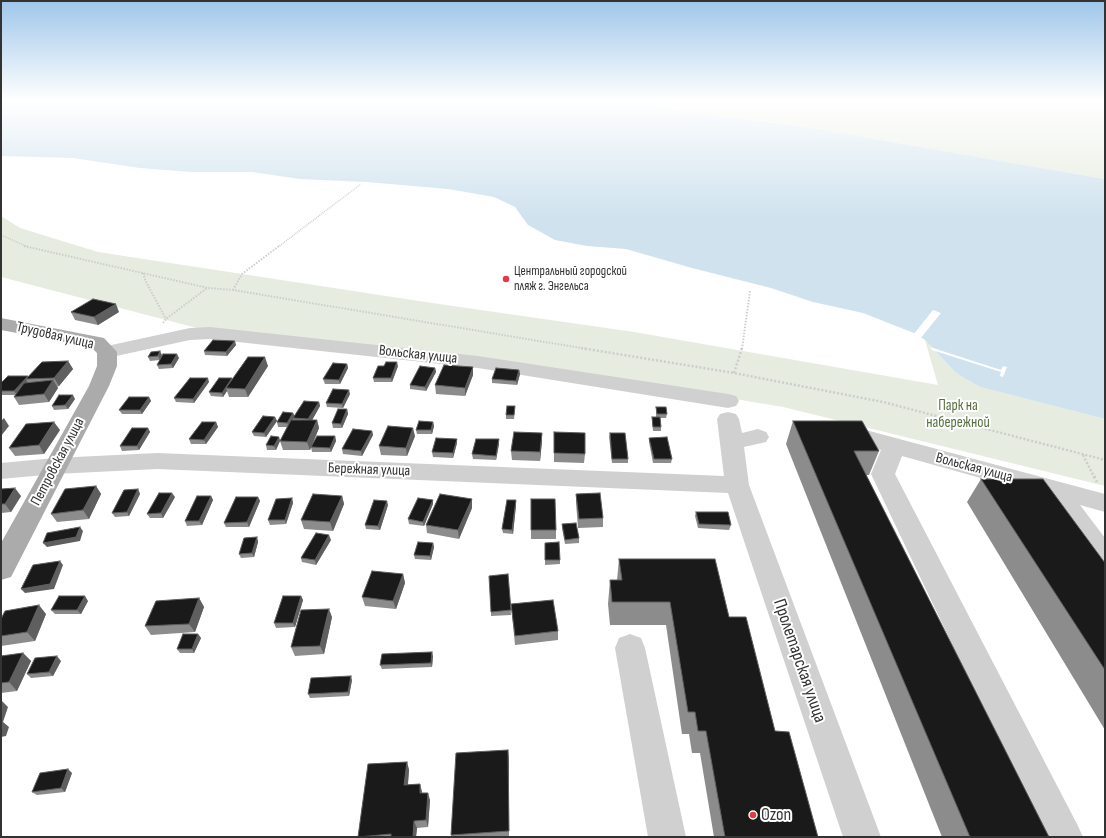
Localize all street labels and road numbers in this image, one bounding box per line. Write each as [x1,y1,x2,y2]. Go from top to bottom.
street label: Трудовая улица [15,318,95,354]
street label: Вольская улица [378,342,458,368]
street label: Петровская улица [27,415,89,509]
street label: Вольская улица [934,449,1014,487]
street label: Бережная улица [327,460,411,480]
street label: Пролетарская улица [768,596,830,726]

